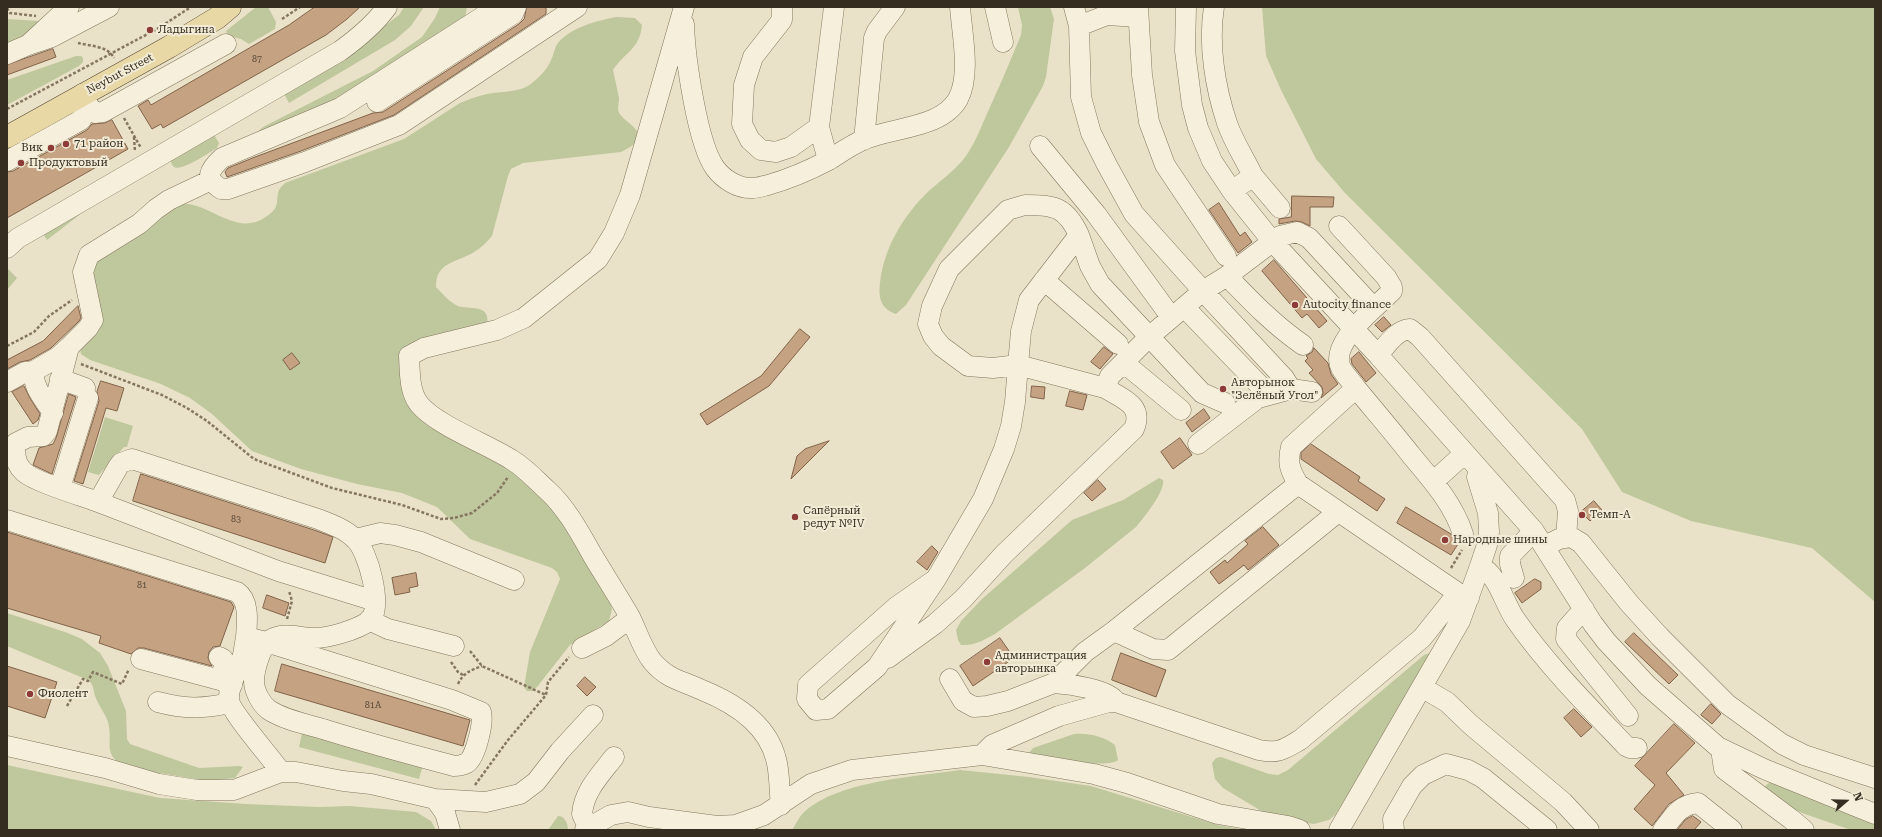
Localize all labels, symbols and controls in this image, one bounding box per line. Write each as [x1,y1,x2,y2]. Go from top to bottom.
place label: Ладыгина [158,23,215,37]
marker: Ладыгина [145,25,155,35]
street label: Neybut Street [84,51,156,97]
house number: 87 [252,54,262,64]
place label: 71 район [74,137,123,151]
marker: 71 район [61,139,71,149]
place label: Вик [21,141,43,155]
marker: Вик [46,143,56,153]
place label: Продуктовый [29,156,108,170]
marker: Продуктовый [16,158,26,168]
place label: Autocity finance [1303,298,1391,312]
marker: Autocity finance [1290,300,1300,310]
place label: Авторынок "Зелёный Угол" [1231,376,1318,402]
marker: Авторынок "Зелёный Угол" [1218,384,1228,394]
place label: Сапёрный редут №IV [803,504,864,530]
place label: Темп-А [1590,508,1631,522]
marker: Темп-А [1577,510,1587,520]
marker: Сапёрный редут №IV [790,512,800,522]
house number: 83 [231,514,241,524]
place label: Народные шины [1453,533,1547,547]
marker: Народные шины [1440,535,1450,545]
house number: 81 [137,580,147,590]
place label: Администрация авторынка [995,649,1087,675]
marker: Администрация авторынка [982,657,992,667]
place label: Фиолент [38,687,88,701]
marker: Фиолент [25,689,35,699]
house number: 81А [365,700,381,710]
north arrow [1826,781,1866,821]
text: N [1850,791,1865,803]

